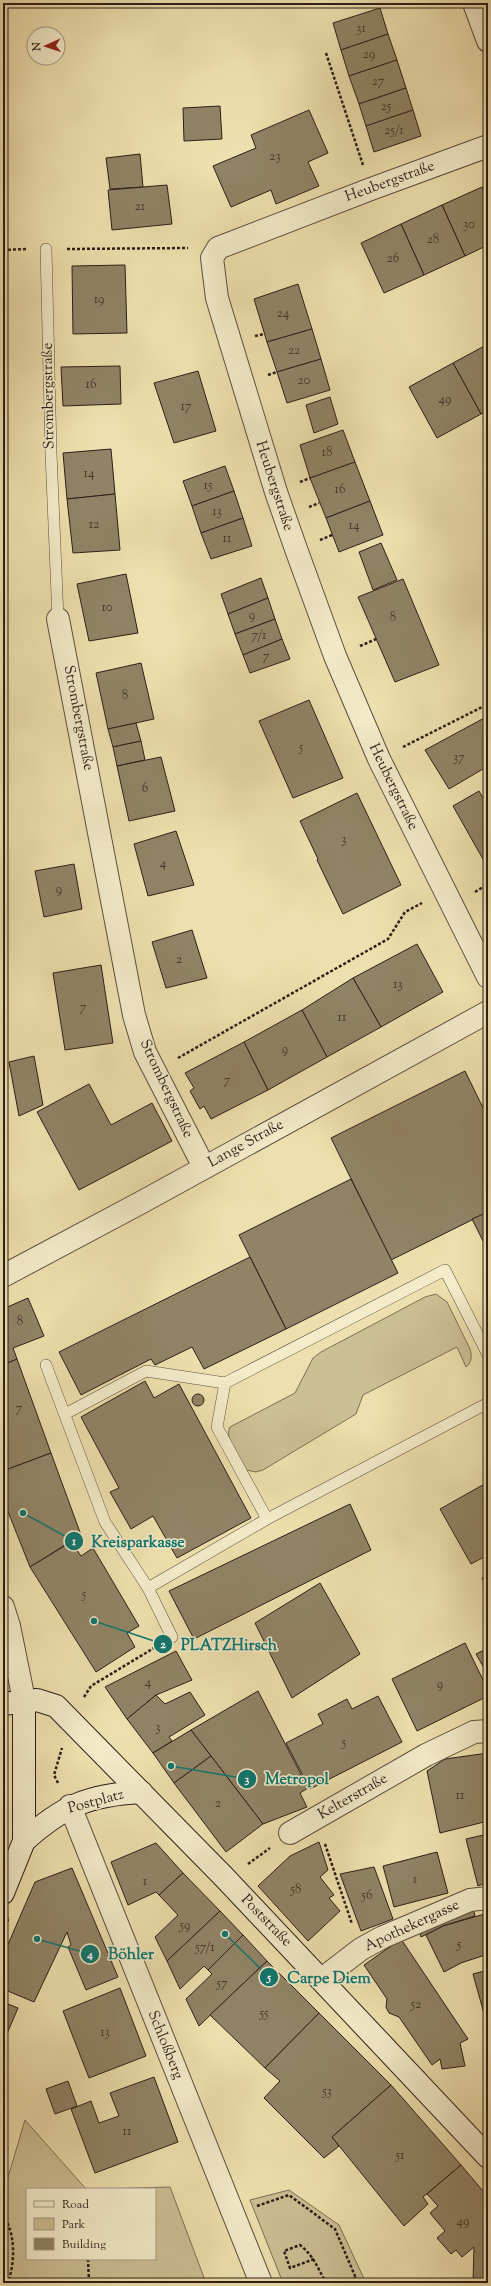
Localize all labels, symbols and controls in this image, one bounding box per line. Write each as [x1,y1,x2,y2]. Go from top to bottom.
house number: 31 [356,20,366,38]
north arrow [26,26,66,66]
text: N [29,41,45,52]
house number: 29 [363,46,375,64]
house number: 27 [372,73,385,91]
house number: 25 [381,98,392,116]
house number: 25/1 [384,122,404,140]
house number: 23 [269,148,281,166]
street label: Heubergstraße [342,156,438,208]
house number: 21 [135,198,146,216]
house number: 30 [463,216,475,234]
house number: 28 [427,231,439,249]
house number: 26 [387,250,399,268]
house number: 19 [94,291,104,309]
house number: 24 [277,305,290,323]
street label: Strombergstraße [38,342,60,450]
house number: 22 [288,342,300,360]
house number: 20 [298,372,311,390]
house number: 16 [86,376,96,394]
house number: 49 [439,391,451,409]
house number: 17 [181,398,192,416]
street label: Heubergstraße [249,438,299,534]
house number: 18 [322,444,332,462]
house number: 14 [84,465,95,483]
house number: 15 [204,477,213,495]
house number: 16 [335,481,345,499]
house number: 13 [212,503,222,521]
house number: 12 [89,516,99,534]
house number: 14 [349,517,360,535]
house number: 11 [223,530,232,548]
house number: 10 [101,599,113,617]
house number: 9 [249,607,255,625]
house number: 8 [390,609,396,627]
house number: 7/1 [252,627,267,645]
house number: 7 [263,648,270,666]
street label: Strombergstraße [58,664,98,772]
house number: 8 [122,687,128,705]
house number: 5 [298,739,304,757]
street label: Heubergstraße [363,740,423,834]
house number: 37 [453,749,465,767]
house number: 6 [142,780,148,798]
house number: 3 [341,831,347,849]
house number: 4 [160,855,167,873]
house number: 9 [56,881,62,899]
house number: 2 [176,951,182,969]
house number: 13 [393,976,403,994]
house number: 7 [80,999,87,1017]
house number: 11 [338,1009,347,1027]
street label: Strombergstraße [134,1036,198,1142]
house number: 9 [282,1041,288,1059]
house number: 7 [224,1072,231,1090]
street label: Lange Straße [204,1115,288,1173]
house number: 8 [17,1313,23,1331]
house number: 7 [16,1400,23,1418]
callout: Kreisparkasse [64,1527,193,1555]
text: Kreisparkasse [91,1532,185,1555]
text: 1 [71,1533,77,1551]
house number: 5 [81,1586,87,1604]
callout: PLATZHirsch [153,1630,285,1658]
text: PLATZHirsch [181,1635,278,1658]
text: 2 [160,1636,166,1654]
house number: 4 [145,1674,152,1692]
house number: 9 [437,1676,443,1694]
house number: 3 [155,1719,161,1737]
house number: 5 [341,1734,347,1752]
callout: Metropol [237,1765,337,1793]
text: Metropol [265,1769,329,1792]
street label: Kelterstraße [314,1769,392,1825]
text: 3 [245,1771,250,1789]
street label: Postplatz [66,1784,127,1820]
house number: 11 [456,1787,465,1805]
house number: 2 [215,1795,221,1813]
house number: 1 [413,1871,418,1889]
house number: 1 [143,1873,148,1891]
house number: 58 [290,1881,301,1899]
house number: 56 [361,1887,372,1905]
street label: Poststraße [236,1890,296,1952]
street label: Apothekergasse [361,1895,463,1957]
house number: 59 [179,1917,190,1935]
house number: 5 [456,1936,462,1954]
house number: 57/1 [194,1939,215,1957]
callout: Böhler [80,1940,162,1968]
text: Böhler [108,1944,155,1967]
text: 4 [86,1946,93,1964]
callout: Carpe Diem [259,1963,379,1991]
text: Carpe Diem [287,1968,371,1991]
text: 5 [266,1969,272,1987]
house number: 57 [216,1975,228,1993]
house number: 52 [410,1996,421,2014]
house number: 55 [258,2005,269,2023]
street label: Schloßberg [142,2007,188,2083]
house number: 13 [100,2024,110,2042]
house number: 53 [321,2083,332,2101]
house number: 11 [123,2123,132,2141]
house number: 51 [395,2147,405,2165]
legend [26,2188,156,2260]
text: Road [62,2196,89,2214]
house number: 49 [457,2213,469,2231]
text: Park [62,2216,85,2234]
text: Building [62,2236,106,2254]

